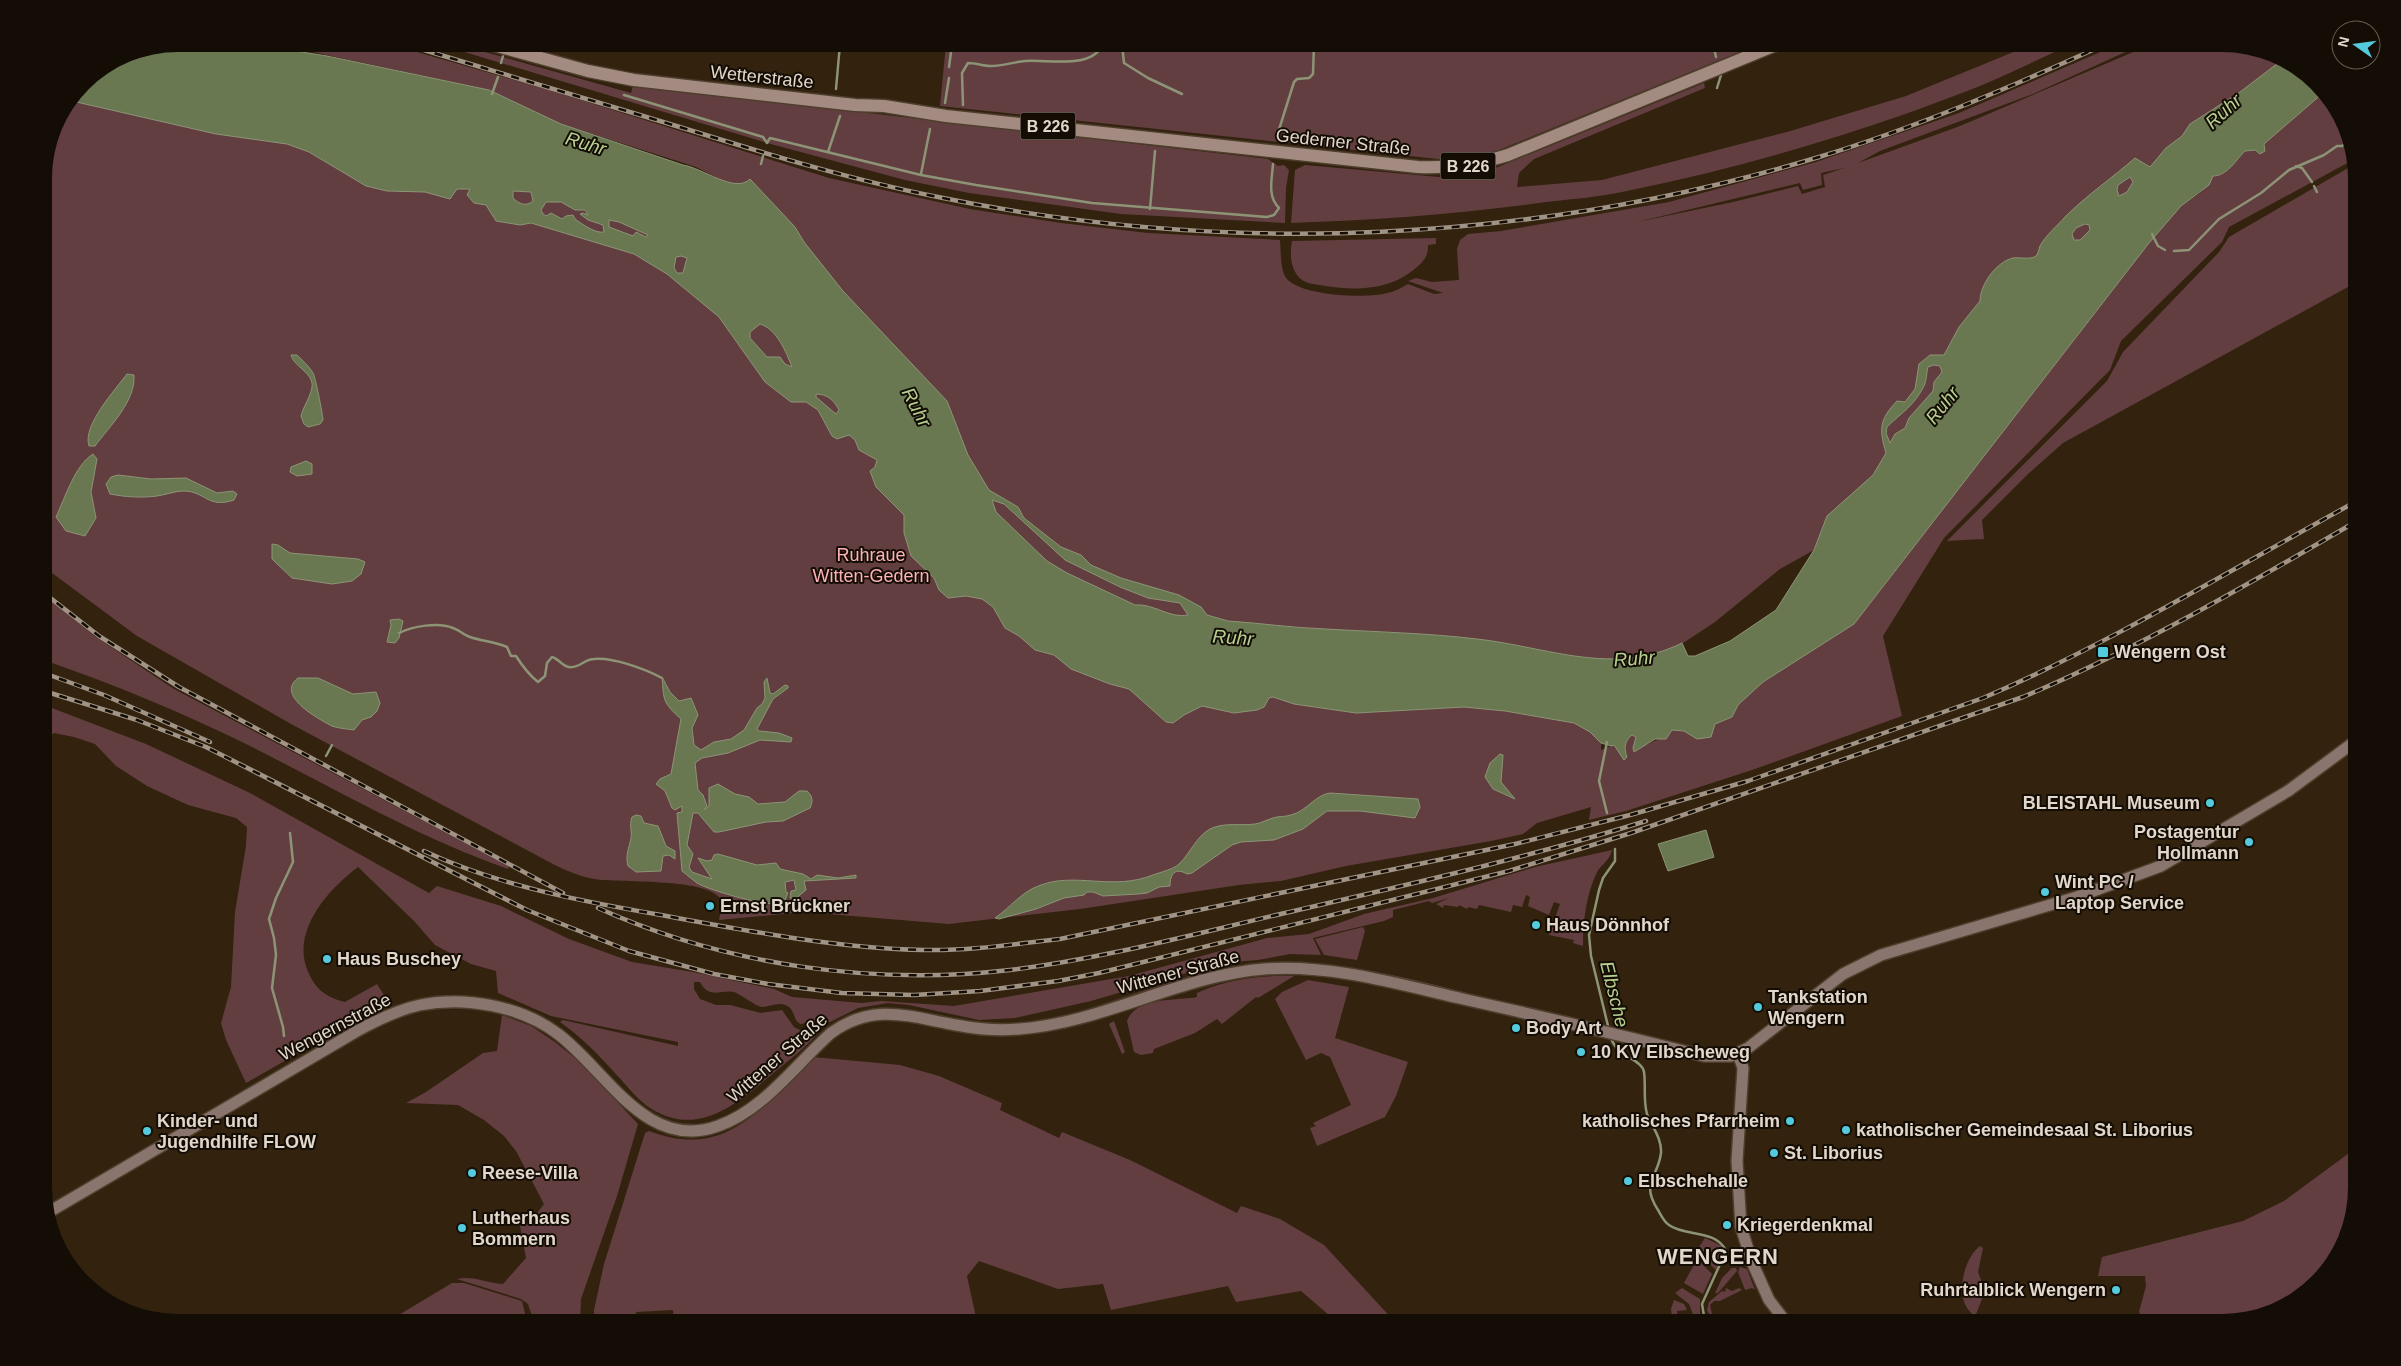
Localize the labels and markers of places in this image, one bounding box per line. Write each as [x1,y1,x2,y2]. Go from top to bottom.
place label: Wengern Ost [2114,642,2226,662]
marker: Wengern Ost [2096,645,2110,659]
place label: BLEISTAHL Museum [2023,793,2200,813]
marker: BLEISTAHL Museum [2204,797,2216,809]
place label: Postagentur Hollmann [2134,822,2239,863]
marker: Postagentur Hollmann [2243,836,2255,848]
place label: Wint PC / Laptop Service [2055,872,2184,913]
marker: Wint PC / Laptop Service [2039,886,2051,898]
place label: Ernst Brückner [720,896,850,916]
marker: Ernst Brückner [704,900,716,912]
place label: Haus Dönnhof [1546,915,1670,935]
marker: Haus Dönnhof [1530,919,1542,931]
place label: Haus Buschey [337,949,461,969]
marker: Haus Buschey [321,953,333,965]
place label: Tankstation Wengern [1768,987,1868,1028]
marker: Tankstation Wengern [1752,1001,1764,1013]
place label: Body Art [1526,1018,1601,1038]
marker: Body Art [1510,1022,1522,1034]
place label: 10 KV Elbscheweg [1591,1042,1750,1062]
marker: 10 KV Elbscheweg [1575,1046,1587,1058]
place label: Kinder- und Jugendhilfe FLOW [157,1111,316,1152]
place label: katholisches Pfarrheim [1582,1111,1780,1131]
marker: katholisches Pfarrheim [1784,1115,1796,1127]
place label: katholischer Gemeindesaal St. Liborius [1856,1120,2193,1140]
marker: katholischer Gemeindesaal St. Liborius [1840,1124,1852,1136]
marker: Kinder- und Jugendhilfe FLOW [141,1125,153,1137]
place label: St. Liborius [1784,1143,1883,1163]
marker: St. Liborius [1768,1147,1780,1159]
place label: Reese-Villa [482,1163,579,1183]
marker: Reese-Villa [466,1167,478,1179]
place label: Elbschehalle [1638,1171,1748,1191]
marker: Elbschehalle [1622,1175,1634,1187]
place label: Lutherhaus Bommern [472,1208,570,1249]
place label: Kriegerdenkmal [1737,1215,1873,1235]
marker: Kriegerdenkmal [1721,1219,1733,1231]
marker: Lutherhaus Bommern [456,1222,468,1234]
place label: Ruhrtalblick Wengern [1920,1280,2106,1300]
marker: Ruhrtalblick Wengern [2110,1284,2122,1296]

